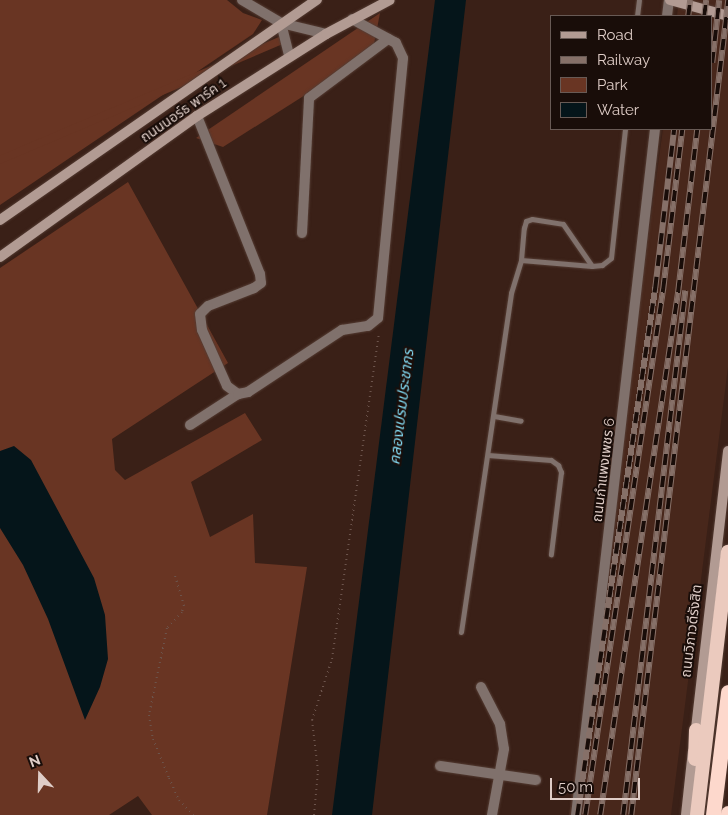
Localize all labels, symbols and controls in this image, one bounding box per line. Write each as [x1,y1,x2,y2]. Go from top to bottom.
legend [550,15,713,130]
text: Road [597,26,633,44]
text: Railway [597,51,650,69]
street label: ถนนนอร์ธ พาร์ค 1 [137,74,229,146]
text: Park [597,76,628,94]
text: Water [597,101,639,119]
water label: คลองเปรมประชากร [386,348,418,466]
street label: ถนนกำแพงเพชร 6 [588,417,618,523]
street label: ถนนวิภาวดีรังสิต [677,584,705,678]
north arrow [15,750,65,800]
text: N [27,752,42,770]
scale bar [553,768,643,800]
text: 50 m [558,778,593,796]

